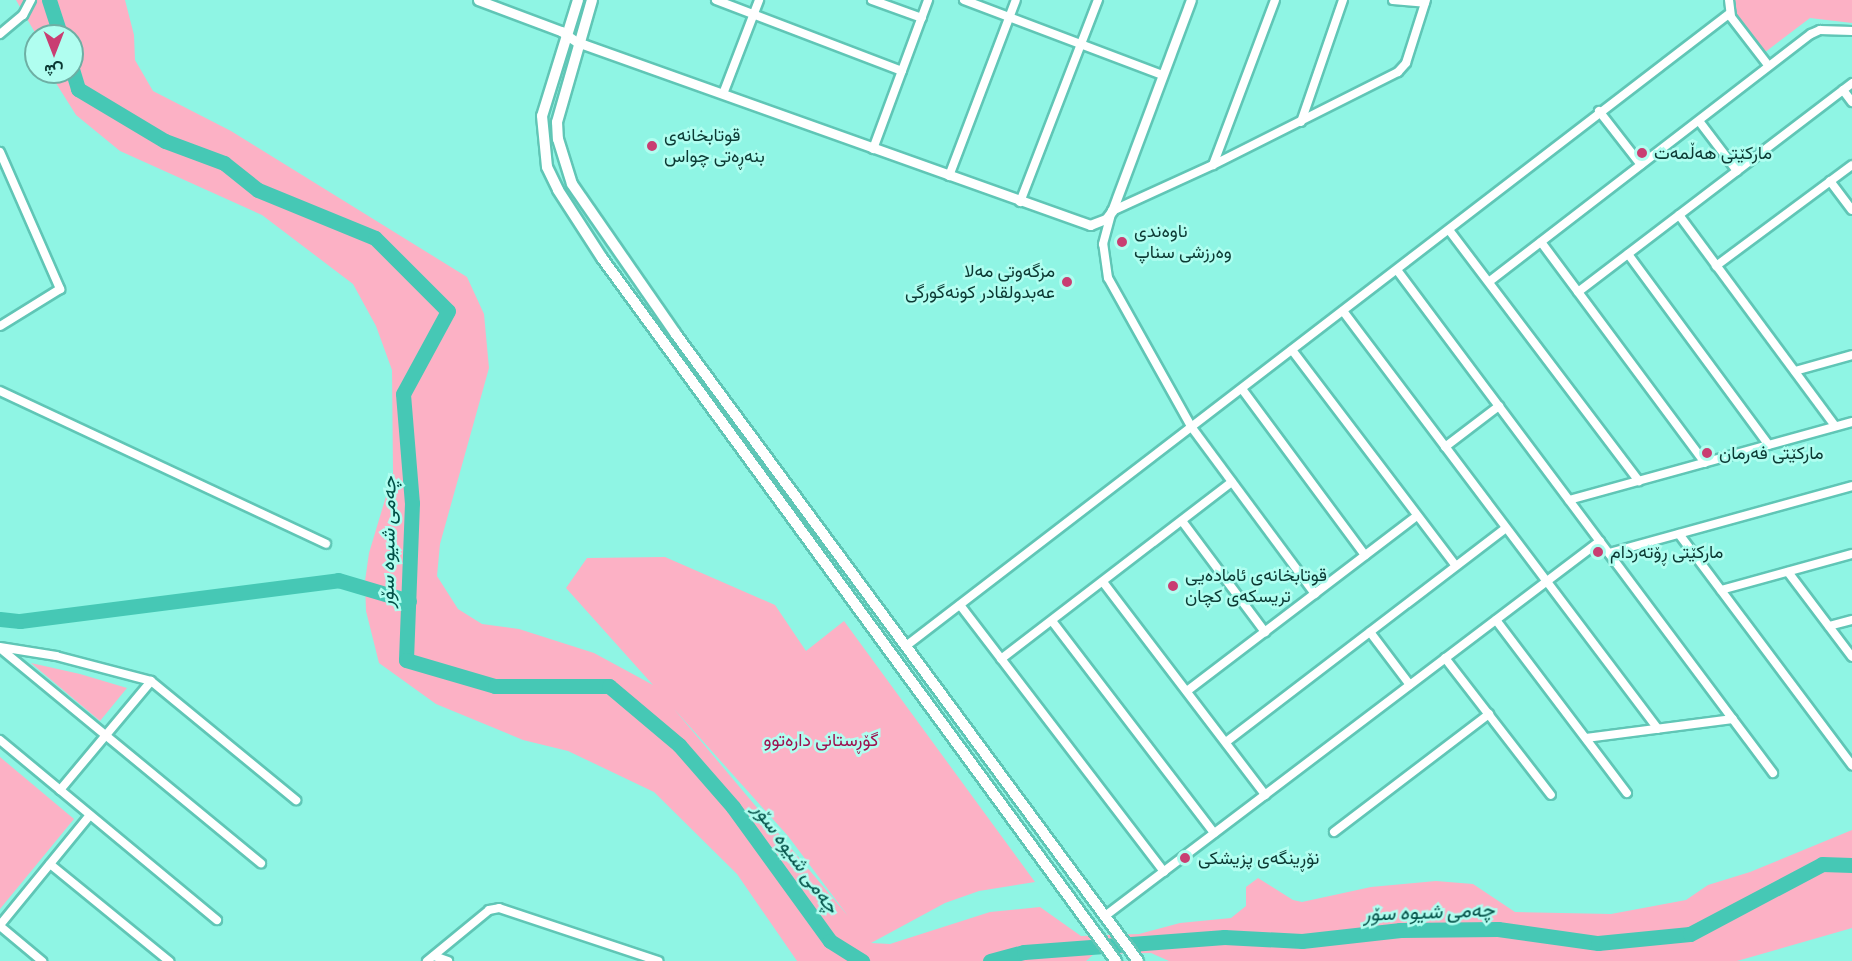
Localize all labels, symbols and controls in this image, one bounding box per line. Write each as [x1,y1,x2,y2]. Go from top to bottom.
north arrow [24,24,84,84]
text: ش [44,61,64,80]
place label: قوتابخانەی بنەڕەتی چواس [664,125,765,168]
marker: قوتابخانەی بنەڕەتی چواس [645,139,659,153]
place label: مارکێتی هەڵمەت [1654,142,1772,164]
marker: مارکێتی هەڵمەت [1635,146,1649,160]
place label: ناوەندی وەرزشی سناپ [1134,221,1232,264]
marker: ناوەندی وەرزشی سناپ [1115,235,1129,249]
place label: مزگەوتی مەلا عەبدولقادر کونەگورگی [905,261,1055,304]
marker: مزگەوتی مەلا عەبدولقادر کونەگورگی [1060,275,1074,289]
place label: مارکێتی فەرمان [1719,442,1823,464]
marker: مارکێتی فەرمان [1700,446,1714,460]
water label: چەمی شیوە سۆر [375,476,401,608]
place label: مارکێتی ڕۆتەردام [1610,541,1723,563]
marker: مارکێتی ڕۆتەردام [1591,545,1605,559]
place label: قوتابخانەی ئامادەیی تریسکەی کچان [1185,565,1327,608]
marker: قوتابخانەی ئامادەیی تریسکەی کچان [1166,579,1180,593]
park label: گۆڕستانی دارەتوو [763,729,879,751]
water label: چەمی شیوە سۆر [748,798,844,918]
place label: نۆڕینگەی پزیشکی [1198,847,1319,869]
marker: نۆڕینگەی پزیشکی [1176,849,1194,867]
water label: چەمی شیوە سۆر [1363,898,1495,926]

